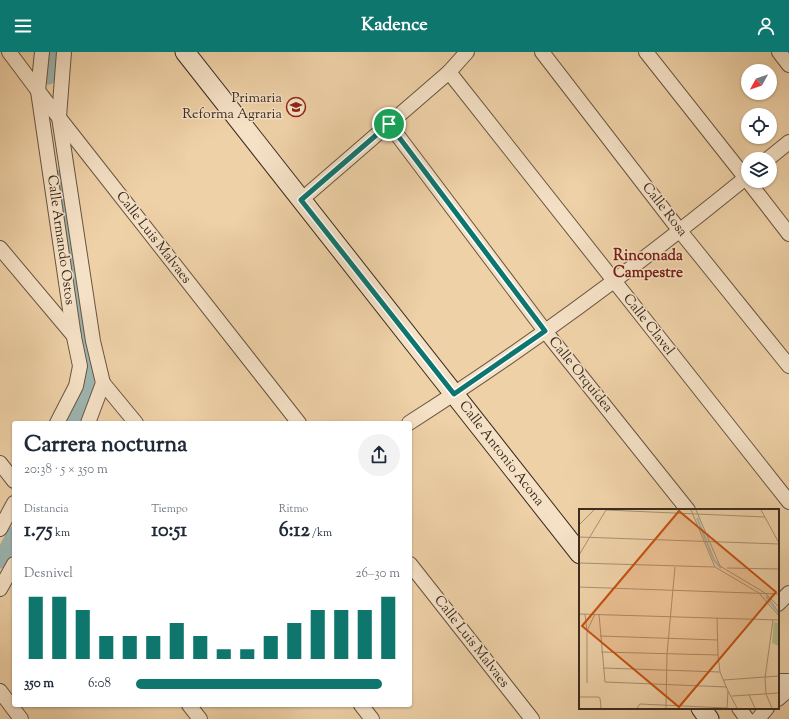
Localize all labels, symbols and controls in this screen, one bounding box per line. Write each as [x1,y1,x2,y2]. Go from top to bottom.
text: Kadence [361,13,428,39]
icon: menu [12,15,34,37]
icon: person [755,15,777,37]
north arrow [741,64,777,100]
map controls [741,64,777,188]
place label: Primaria Reforma Agraria [182,89,283,125]
school or university icon: Primaria Reforma Agraria [285,96,307,118]
pin [372,107,406,141]
button: locate [741,108,777,144]
icon: arrive [378,113,400,135]
button: layers [741,152,777,188]
street label: Calle Armando Ostos [41,174,79,306]
street label: Calle Rosa [636,179,692,242]
street label: Calle Luis Malvaes [111,188,195,288]
district label: Rinconada Campestre [613,246,683,284]
street label: Calle Clavel [618,290,679,360]
street label: Calle Orquídea [543,333,617,418]
street label: Calle Antonio Acona [453,397,549,511]
text: Carrera nocturna [24,430,187,462]
button: share [358,434,400,476]
text: 20:38 · 5 × 350 m [24,461,108,479]
text: Distancia [24,501,69,517]
text: Tiempo [151,501,188,517]
text: Ritmo [279,501,308,517]
inset map [579,509,779,709]
text: 1.75 [24,517,53,546]
text: 10:51 [151,517,187,546]
text: 6:12 [279,517,310,546]
text: km [53,525,70,541]
text: /km [310,525,332,541]
text: Desnivel [24,565,73,583]
text: 26–30 m [355,565,400,583]
street label: Calle Luis Malvaes [429,592,513,692]
text: 350 m [24,675,54,693]
text: 6:08 [88,675,111,693]

